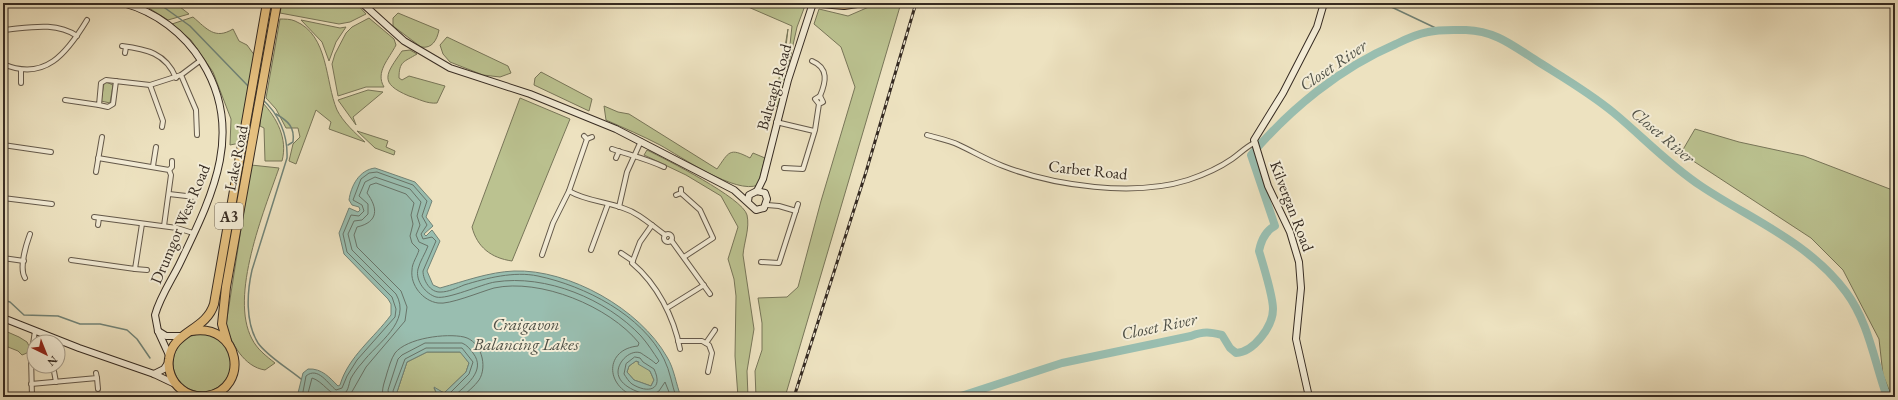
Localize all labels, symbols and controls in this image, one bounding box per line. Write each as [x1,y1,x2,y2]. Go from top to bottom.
water label: Closet River [1295,34,1372,96]
street label: Balteagh Road [752,40,797,133]
water label: Closet River [1627,102,1701,169]
street label: Lake Road [219,123,253,192]
street label: Carbet Road [1047,155,1129,185]
street label: Kilvergan Road [1265,158,1319,255]
street label: Drumgor West Road [145,160,215,287]
road number: A3 [215,203,243,229]
water label: Closet River [1119,307,1200,345]
water label: Craigavon Balancing Lakes [472,313,579,355]
north arrow [26,334,66,374]
text: N [45,353,61,370]

